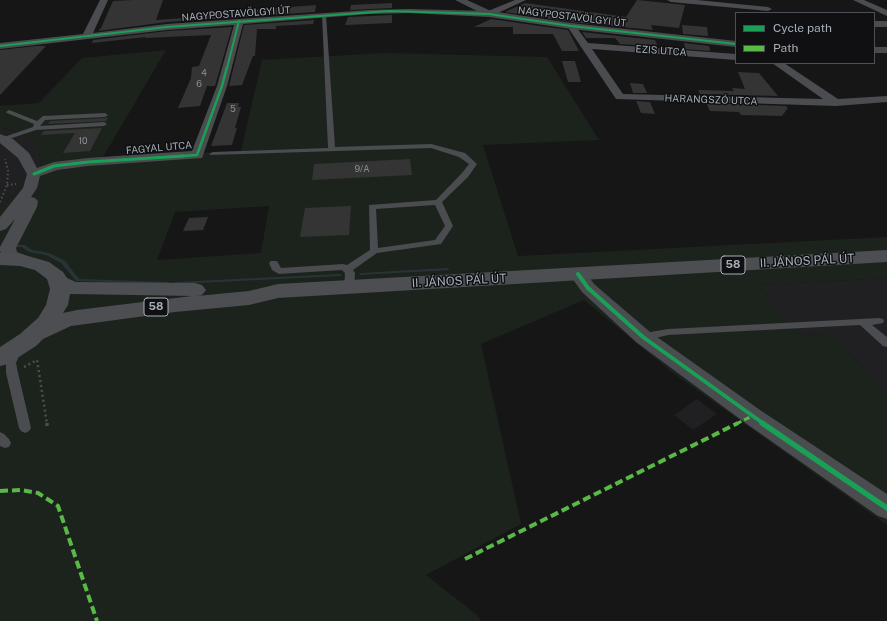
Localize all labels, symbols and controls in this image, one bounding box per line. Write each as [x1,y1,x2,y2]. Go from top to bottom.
street label: NAGYPOSTAVÖLGYI ÚT [181,4,291,24]
street label: NAGYPOSTAVÖLGYI ÚT [517,4,627,30]
legend [735,12,875,64]
text: Cycle path [773,21,832,35]
text: Path [773,41,799,55]
street label: EZIS UTCA [635,43,687,59]
house number: 4 [201,68,207,78]
house number: 6 [196,79,202,89]
street label: HARANGSZÓ UTCA [664,92,758,108]
house number: 5 [230,104,236,114]
house number: 10 [78,136,88,146]
street label: FAGYAL UTCA [125,139,193,157]
house number: 9/A [354,164,370,174]
street label: II. JÁNOS PÁL ÚT [759,251,855,271]
road number: 58 [721,256,745,274]
street label: II. JÁNOS PÁL ÚT [411,271,507,291]
road number: 58 [144,298,168,316]

